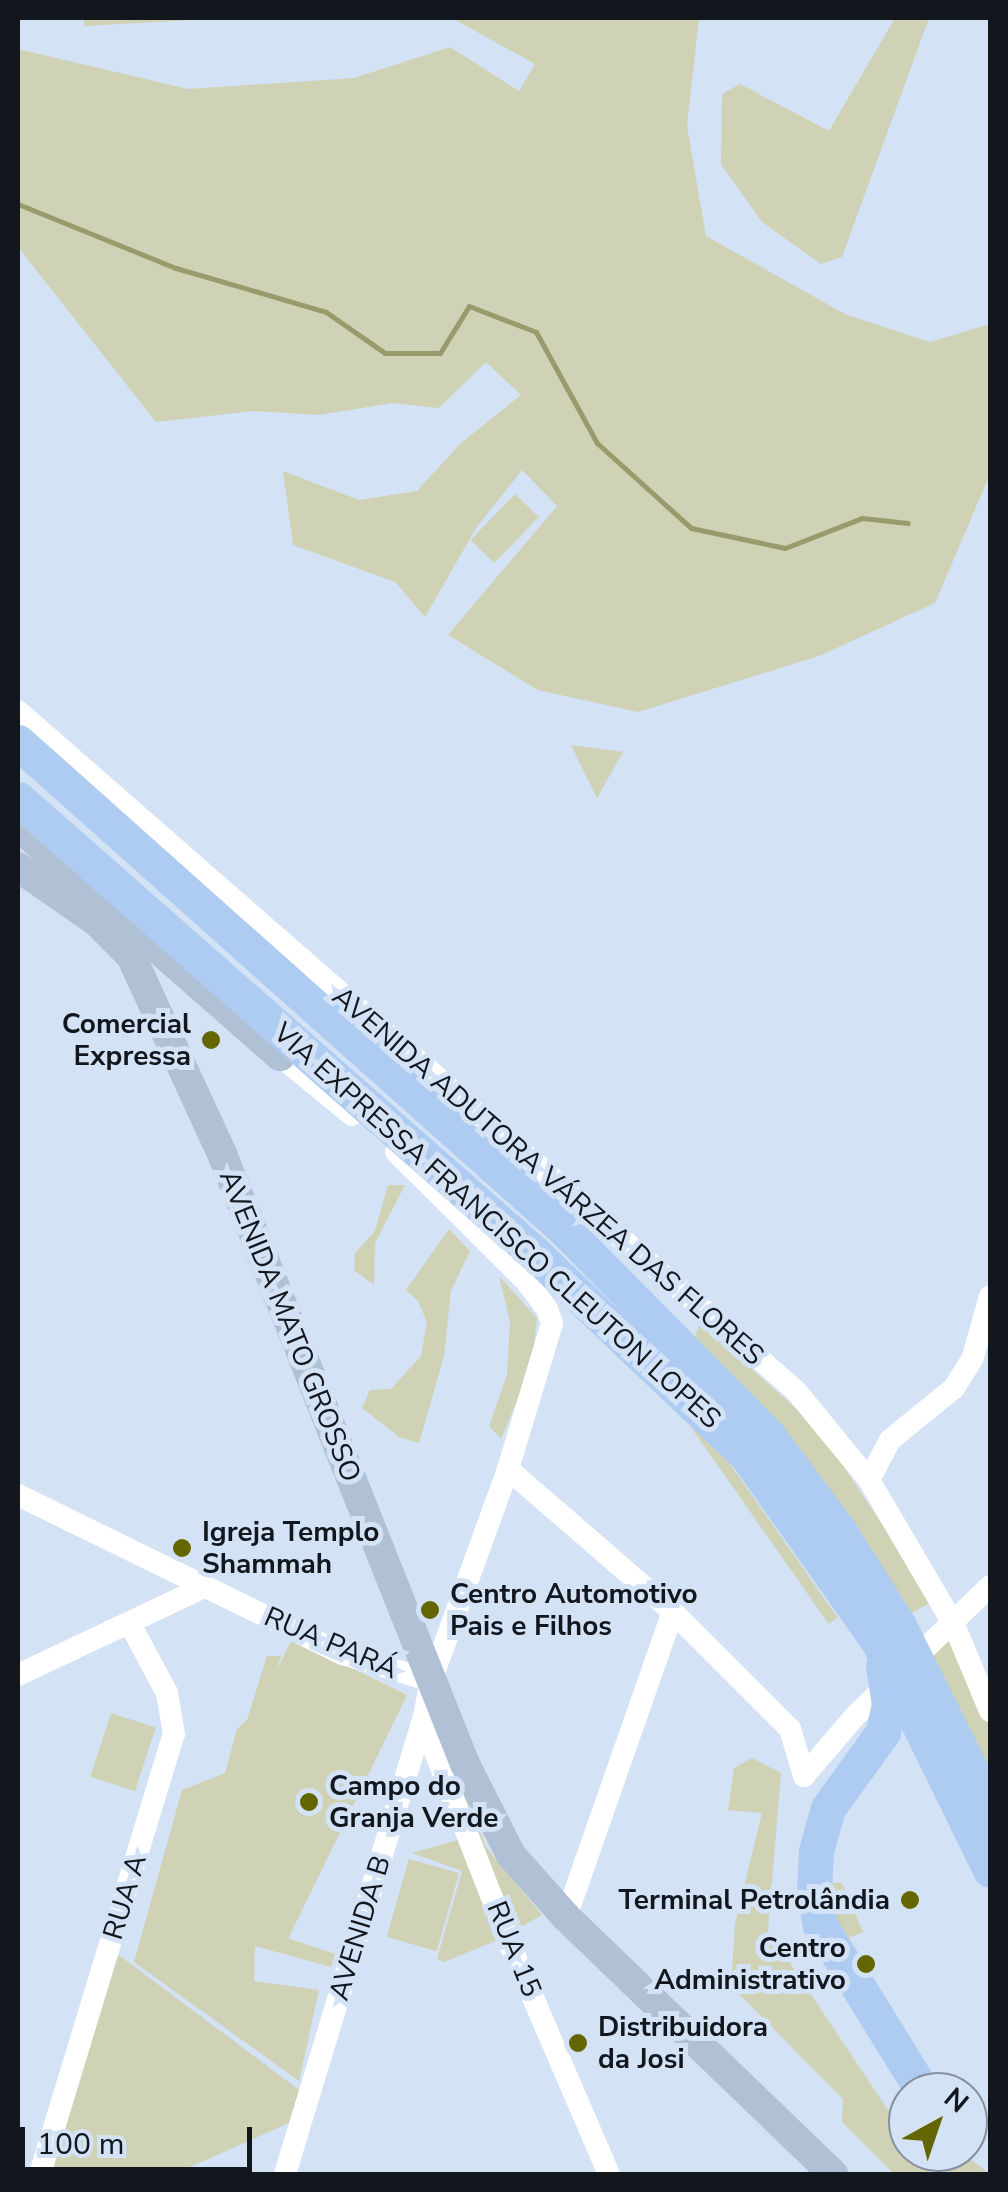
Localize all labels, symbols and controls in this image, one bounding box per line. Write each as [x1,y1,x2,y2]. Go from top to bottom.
street label: AVENIDA ADUTORA VÁRZEA DAS FLORES [326,980,770,1372]
place label: Comercial Expressa [62,1007,191,1073]
street label: VIA EXPRESSA FRANCISCO CLEUTON LOPES [266,1016,728,1436]
marker: Comercial Expressa [200,1029,222,1051]
street label: AVENIDA MATO GROSSO [212,1165,368,1487]
place label: Igreja Templo Shammah [202,1515,379,1581]
marker: Igreja Templo Shammah [171,1537,193,1559]
place label: Centro Automotivo Pais e Filhos [450,1577,698,1643]
marker: Centro Automotivo Pais e Filhos [419,1599,441,1621]
street label: RUA PARÁ [259,1600,403,1686]
place label: Campo do Granja Verde [329,1769,498,1835]
marker: Campo do Granja Verde [298,1791,320,1813]
street label: RUA A [96,1850,154,1944]
street label: AVENIDA B [322,1852,398,2004]
place label: Terminal Petrolândia [619,1883,890,1917]
marker: Terminal Petrolândia [899,1889,921,1911]
street label: RUA 15 [480,1896,548,2002]
place label: Centro Administrativo [654,1931,846,1997]
marker: Centro Administrativo [855,1953,877,1975]
place label: Distribuidora da Josi [598,2010,768,2076]
marker: Distribuidora da Josi [567,2032,589,2054]
north arrow [888,2072,988,2172]
text: N [936,2079,976,2122]
scale bar [25,2107,258,2169]
text: 100 m [37,2124,124,2165]

